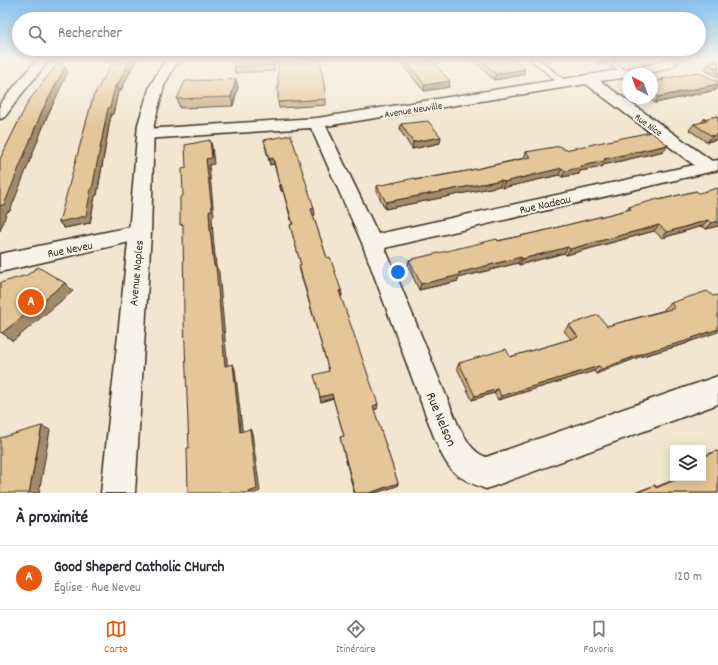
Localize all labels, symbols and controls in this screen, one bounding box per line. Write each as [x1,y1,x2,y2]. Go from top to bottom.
search box [12,12,706,56]
icon: search [26,23,48,45]
text: Rechercher [58,23,122,45]
north arrow [622,68,658,104]
street label: Avenue Neuville [383,99,444,122]
street label: Rue Nice [631,111,665,141]
street label: Rue Nadeau [518,191,573,220]
street label: Rue Neveu [46,238,94,263]
street label: Avenue Naples [126,240,149,307]
your location [388,262,408,282]
pin: A [18,287,44,317]
street label: Rue Nelson [420,390,461,450]
map controls [670,445,706,481]
button: layers [670,445,706,481]
text: À proximité [16,507,88,531]
text: Good Sheperd Catholic CHurch [54,557,224,579]
text: A [25,568,33,587]
text: 120 m [674,568,702,587]
text: Église · Rue Neveu [54,579,141,598]
tab: Carte [104,618,128,658]
tab: Itinéraire [336,618,375,658]
tab: Favoris [584,618,614,658]

